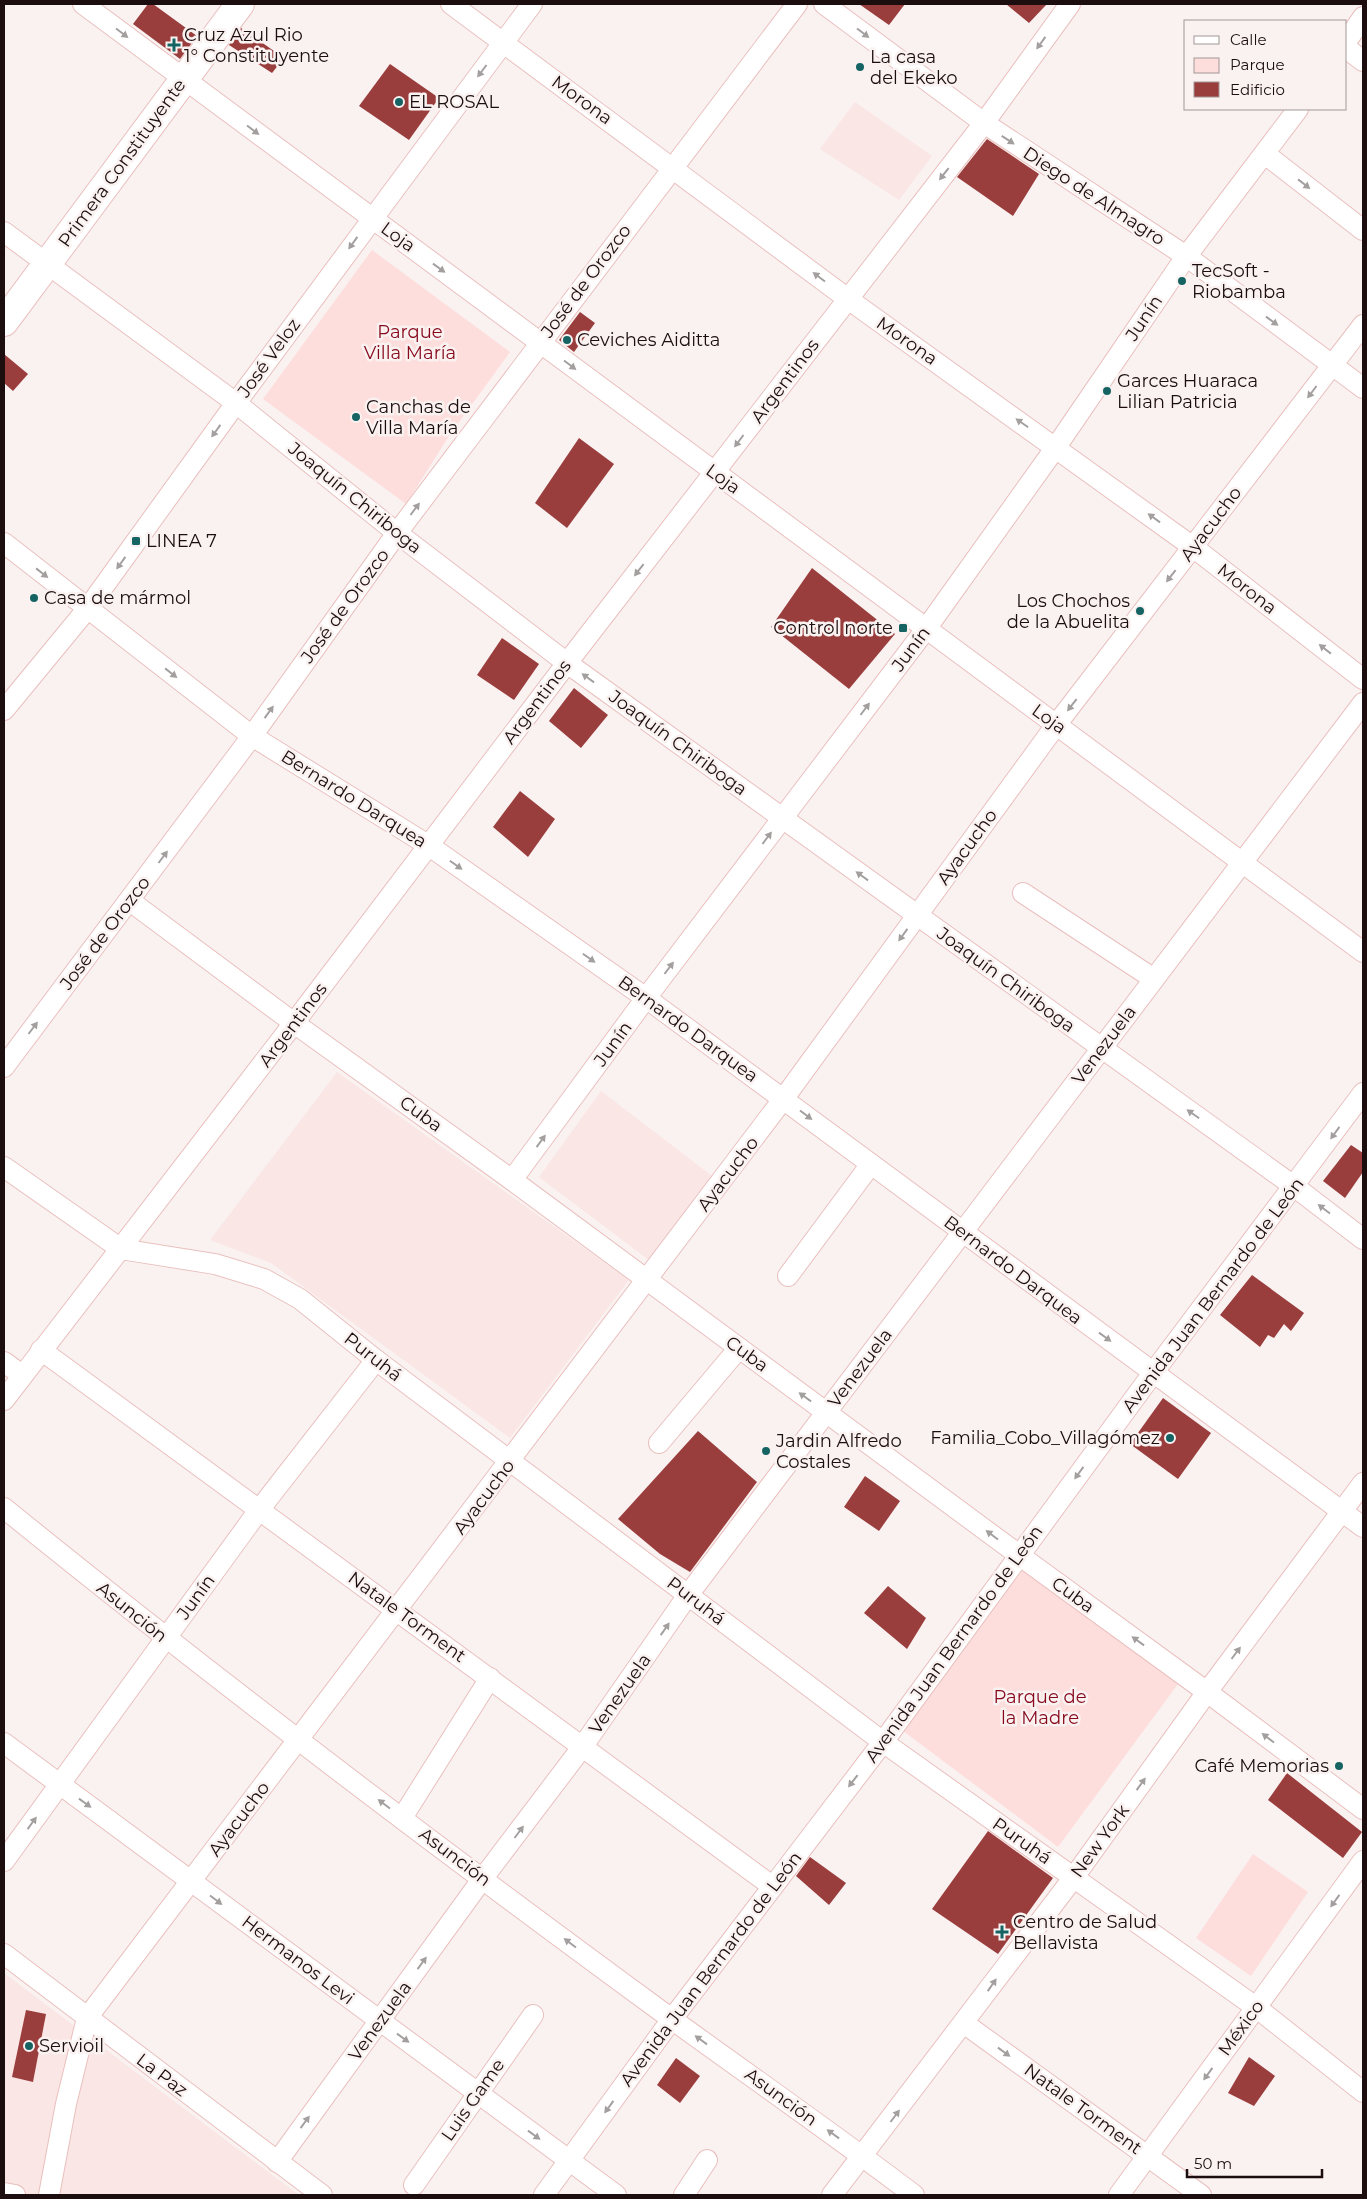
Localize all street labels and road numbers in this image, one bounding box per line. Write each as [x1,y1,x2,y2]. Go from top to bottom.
street label: Morona [547,71,617,129]
street label: Primera Constituyente [54,75,190,251]
street label: Diego de Almagro [1019,142,1169,250]
street label: Loja [376,217,420,257]
street label: José de Orozco [536,220,636,343]
street label: Junín [1120,291,1167,346]
street label: Morona [872,312,942,370]
street label: José Veloz [232,314,305,403]
street label: Argentinos [746,334,824,427]
street label: Joaquín Chiriboga [283,437,426,558]
street label: Loja [701,459,745,499]
street label: Ayacucho [1176,482,1246,566]
street label: José de Orozco [296,545,394,668]
street label: Morona [1213,559,1281,619]
street label: Junín [886,622,935,677]
street label: Argentinos [498,655,576,748]
street label: Joaquín Chiriboga [604,685,751,800]
street label: Loja [1027,699,1071,739]
street label: Bernardo Darquea [277,745,431,853]
street label: Ayacucho [932,805,1002,889]
street label: José de Orozco [55,872,155,995]
street label: Joaquín Chiriboga [932,922,1079,1037]
street label: Bernardo Darquea [614,971,762,1087]
street label: Argentinos [254,978,332,1071]
street label: Venezuela [1067,1001,1141,1089]
street label: Junín [589,1017,637,1072]
street label: Cuba [395,1091,447,1137]
street label: Ayacucho [693,1132,763,1216]
street label: Avenida Juan Bernardo de León [1118,1173,1308,1417]
street label: Bernardo Darquea [939,1211,1087,1329]
street label: Venezuela [823,1324,897,1412]
street label: Puruhá [340,1328,406,1386]
street label: Cuba [721,1331,773,1377]
street label: Ayacucho [449,1455,519,1539]
street label: Avenida Juan Bernardo de León [860,1521,1048,1767]
street label: Natale Torment [344,1567,470,1667]
street label: Junín [172,1570,220,1625]
street label: Puruhá [663,1572,729,1630]
street label: Cuba [1047,1572,1099,1618]
street label: Asunción [92,1577,172,1647]
street label: Venezuela [584,1650,656,1738]
street label: Ayacucho [204,1777,274,1861]
street label: New York [1066,1800,1134,1882]
street label: Puruhá [988,1813,1056,1869]
street label: Asunción [415,1823,495,1891]
street label: Avenida Juan Bernardo de León [616,1847,806,2091]
street label: Hermanos Levi [237,1911,359,2009]
street label: Venezuela [344,1977,416,2065]
street label: México [1213,1996,1269,2060]
street label: La Paz [132,2049,192,2101]
street label: Luis Game [437,2055,509,2145]
street label: Natale Torment [1020,2059,1146,2159]
street label: Asunción [740,2063,822,2131]

